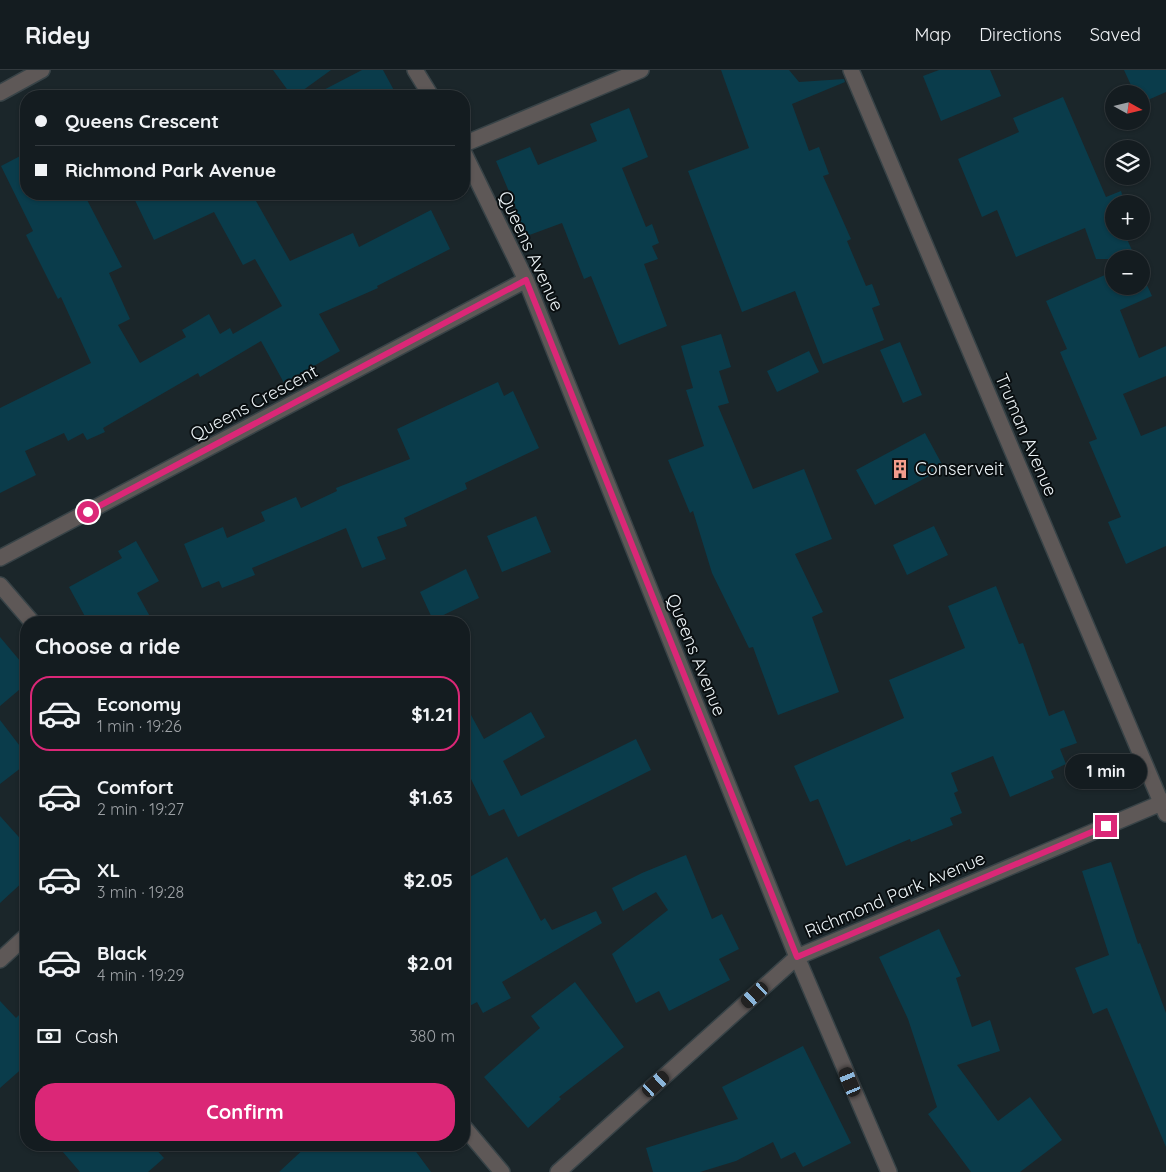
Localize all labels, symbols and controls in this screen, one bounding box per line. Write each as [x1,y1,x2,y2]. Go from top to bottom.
text: Ridey [25,20,90,50]
text: Map [914,23,951,46]
text: Directions [979,23,1062,46]
text: Saved [1090,23,1141,46]
north arrow [1105,85,1150,130]
map controls [1105,85,1150,295]
text: Queens Crescent [65,109,219,133]
button: layers [1105,140,1150,185]
text: Richmond Park Avenue [65,158,276,182]
street label: Queens Avenue [494,187,569,314]
button: + [1105,195,1150,240]
button: − [1105,250,1150,295]
street label: Queens Crescent [186,359,322,446]
street label: Truman Avenue [990,370,1063,500]
place label: Conserveit [915,457,1004,480]
building icon: Conserveit [889,458,911,480]
route start [77,501,99,523]
street label: Queens Avenue [661,590,731,719]
text: Choose a ride [35,632,180,660]
icon: car [37,691,82,736]
text: Economy [97,692,181,716]
text: $1.21 [411,702,453,726]
text: 1 min · 19:26 [97,716,182,736]
callout: 1 min [1065,754,1147,788]
text: 1 min [1087,761,1125,781]
icon: car [37,774,82,819]
text: Comfort [97,775,174,799]
text: $1.63 [409,785,453,809]
text: 2 min · 19:27 [97,799,184,819]
route end [1095,815,1117,837]
street label: Richmond Park Avenue [801,846,988,943]
icon: car [37,857,82,902]
text: XL [97,858,120,882]
text: $2.05 [404,868,453,892]
text: 3 min · 19:28 [97,882,184,902]
icon: car [37,940,82,985]
text: Black [97,941,147,965]
text: $2.01 [407,951,453,975]
text: 4 min · 19:29 [97,965,185,985]
car [738,979,771,1011]
icon: cash [35,1022,63,1050]
text: Cash [75,1024,119,1048]
text: 380 m [409,1026,455,1046]
car [837,1065,862,1099]
car [639,1068,672,1100]
button: Confirm [35,1083,455,1141]

